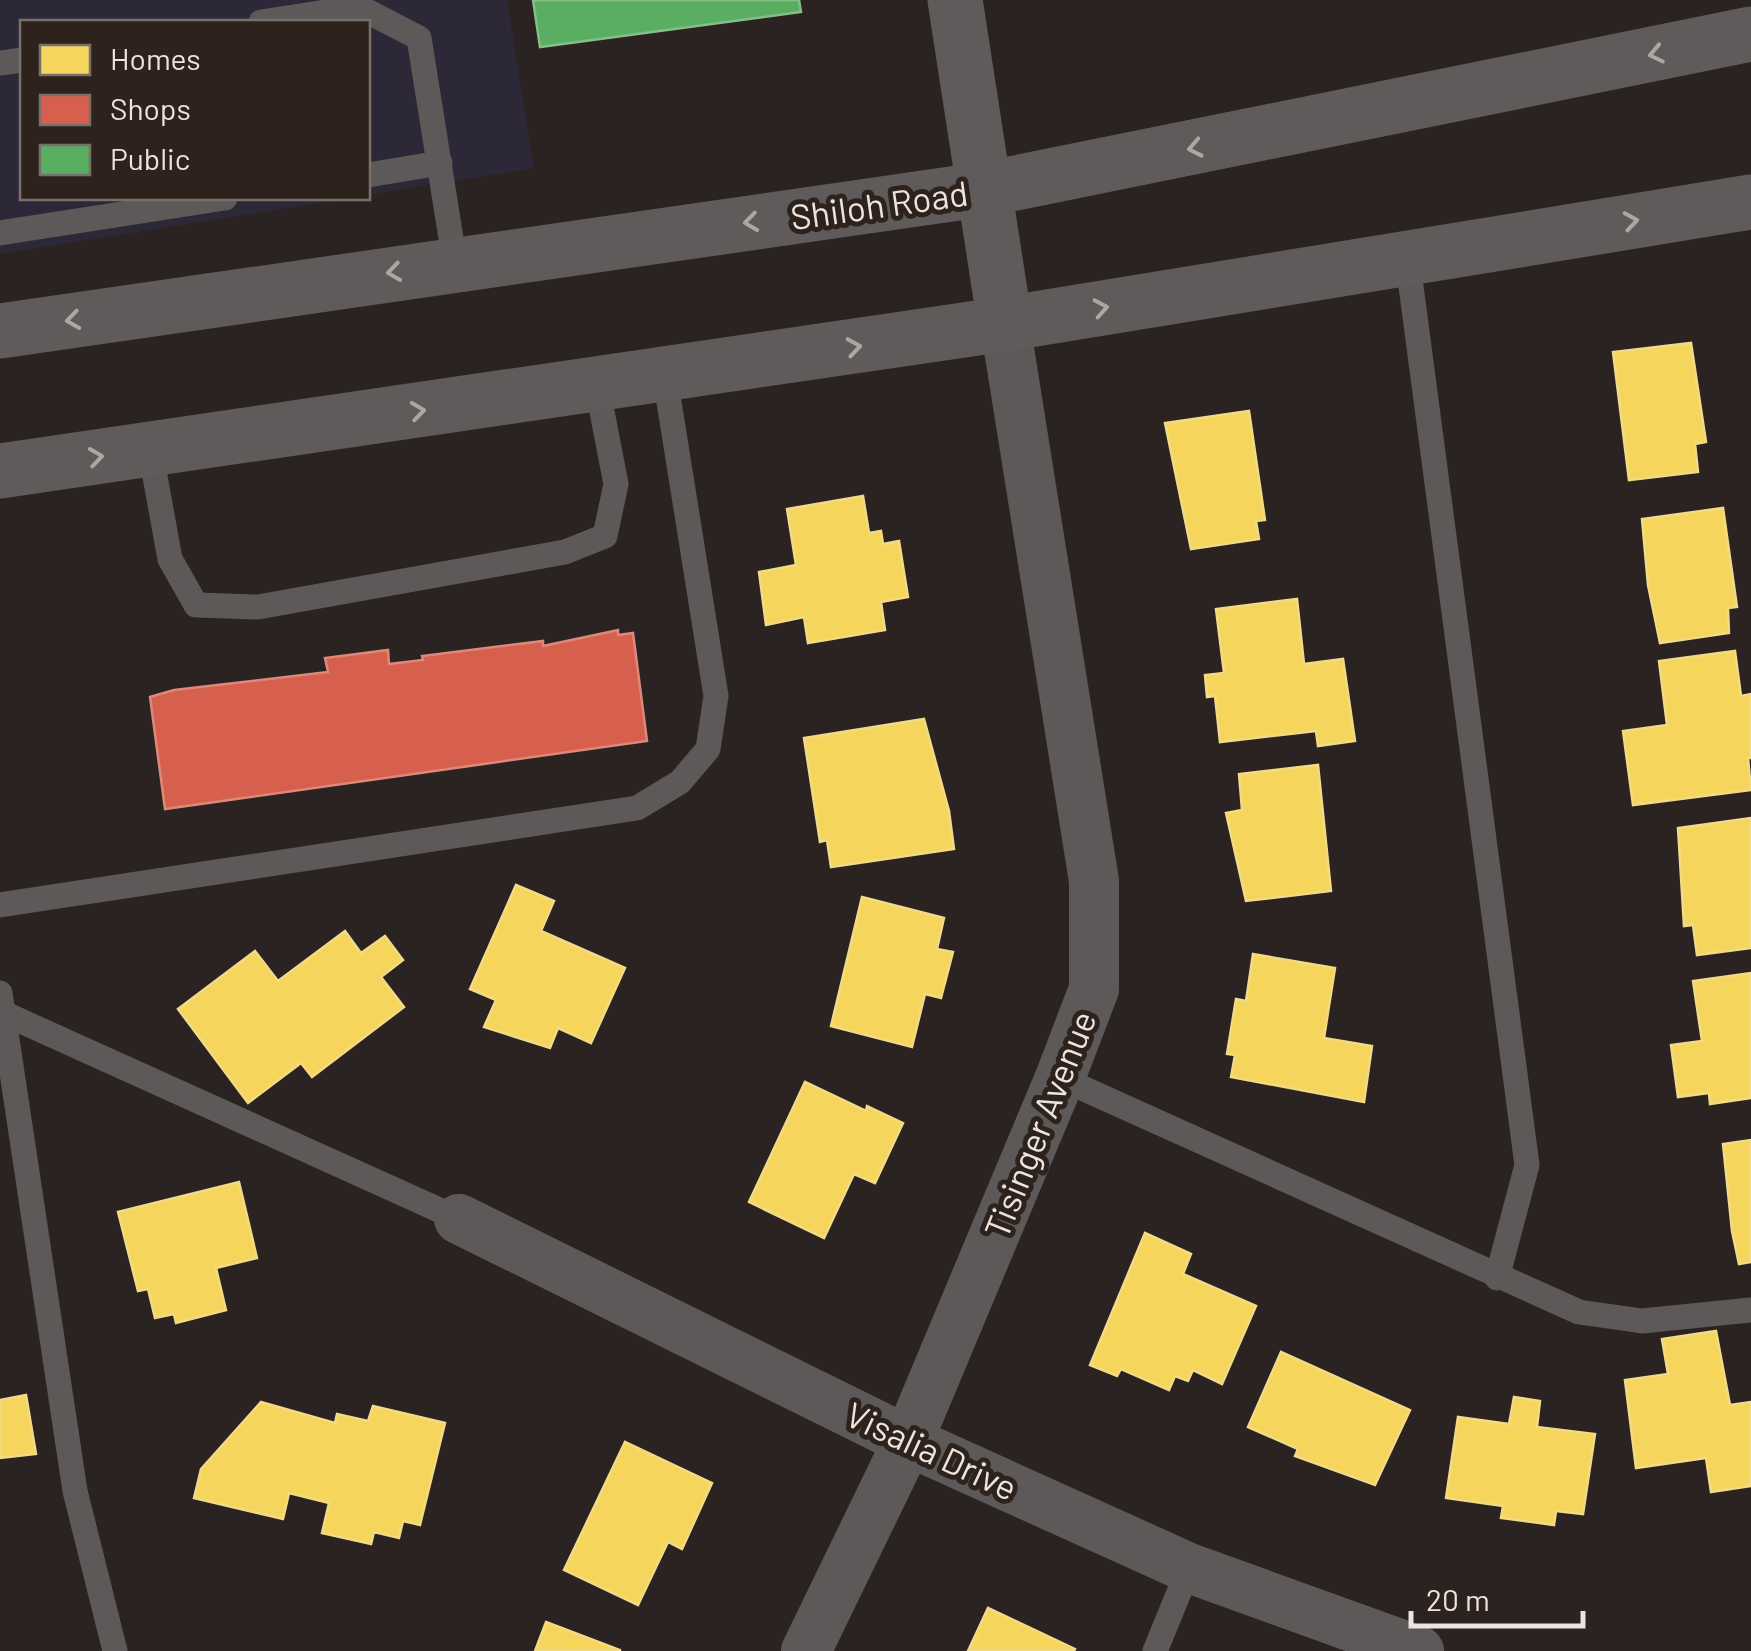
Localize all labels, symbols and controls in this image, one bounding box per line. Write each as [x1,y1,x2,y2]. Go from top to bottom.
legend [20,20,370,200]
text: Homes [110,40,201,76]
one-way arrow [1647,42,1664,63]
text: Shops [110,90,191,126]
one-way arrow [1187,136,1204,157]
text: Public [110,140,190,176]
street label: Shiloh Road [788,171,970,237]
one-way arrow [743,211,759,232]
one-way arrow [1623,212,1640,233]
one-way arrow [386,261,403,282]
one-way arrow [1092,298,1109,319]
one-way arrow [65,309,81,330]
one-way arrow [845,338,862,359]
one-way arrow [410,402,427,423]
one-way arrow [88,448,105,469]
street label: Tisinger Avenue [974,1004,1104,1244]
street label: Visalia Drive [840,1392,1024,1508]
scale bar [1411,1566,1584,1628]
text: 20 m [1426,1581,1490,1617]

